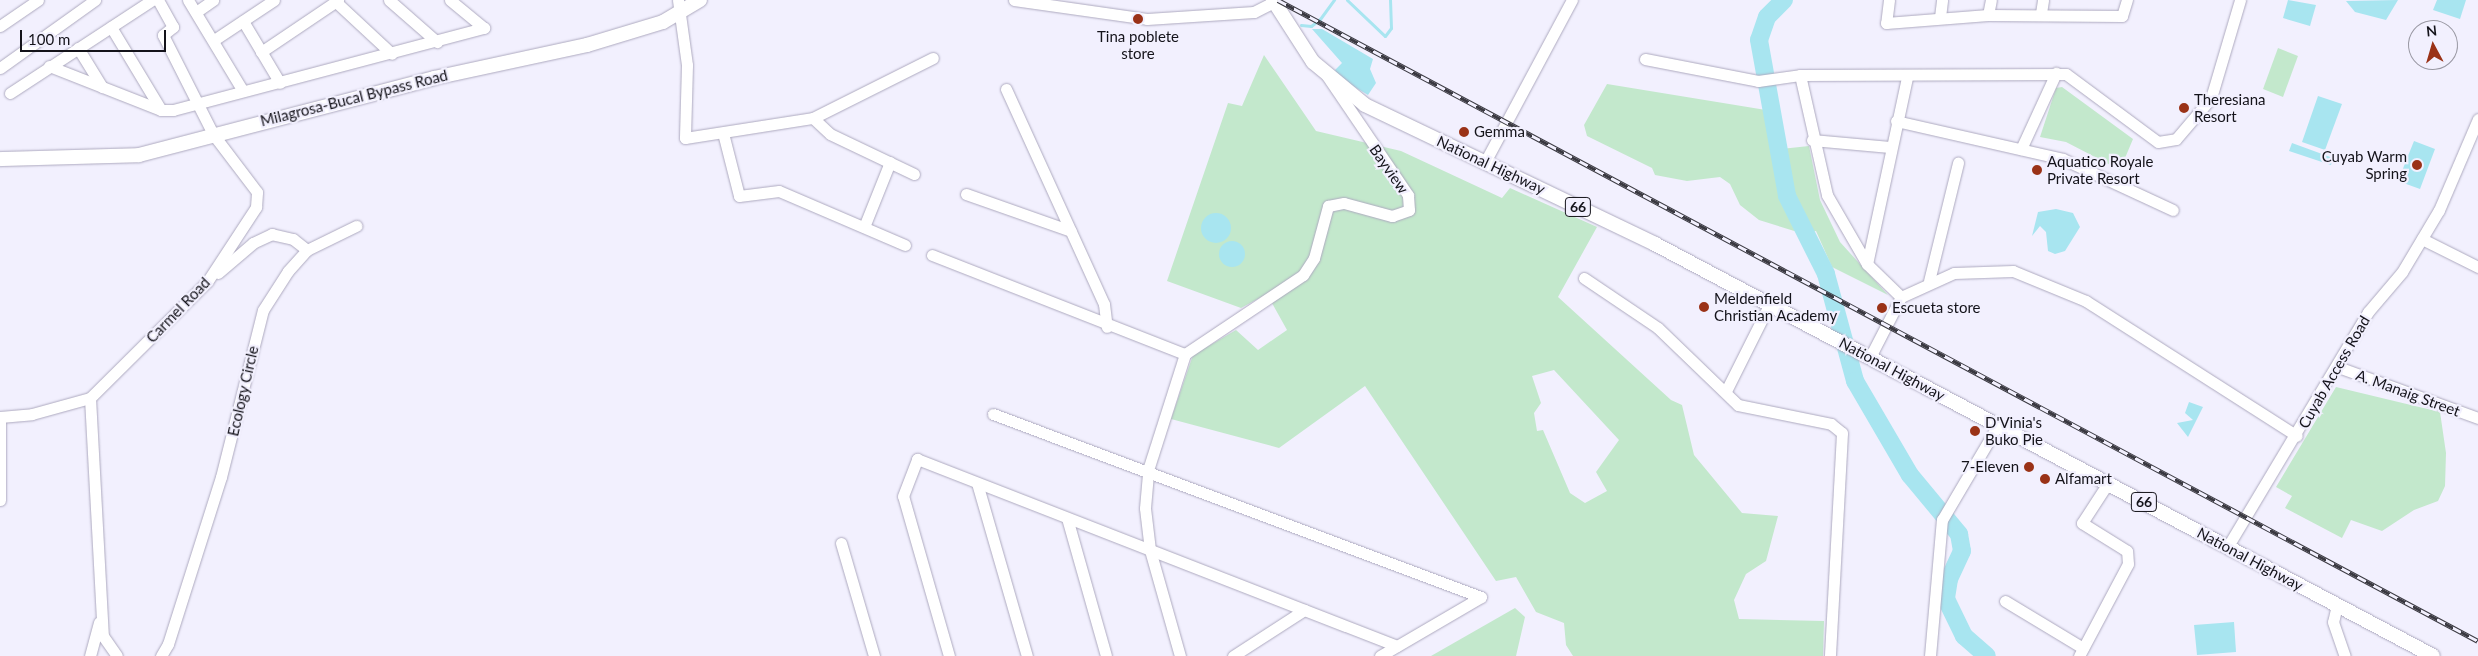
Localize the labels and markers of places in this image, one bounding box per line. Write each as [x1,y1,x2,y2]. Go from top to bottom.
marker: Tina poblete store [1132,13,1144,25]
place label: Tina poblete store [1097,27,1179,62]
place label: Theresiana Resort [2194,90,2265,125]
marker: Theresiana Resort [2178,102,2190,114]
place label: Gemma [1474,123,1525,141]
marker: Gemma [1458,126,1470,138]
place label: Cuyab Warm Spring [2322,147,2407,182]
place label: Aquatico Royale Private Resort [2047,152,2153,187]
marker: Cuyab Warm Spring [2411,159,2423,171]
marker: Aquatico Royale Private Resort [2031,164,2043,176]
place label: Meldenfield Christian Academy [1714,289,1838,324]
place label: Escueta store [1892,299,1981,317]
marker: Meldenfield Christian Academy [1698,301,1710,313]
marker: Escueta store [1876,302,1888,314]
place label: D'Vinia's Buko Pie [1985,413,2043,448]
marker: D'Vinia's Buko Pie [1969,425,1981,437]
place label: 7-Eleven [1961,458,2019,476]
marker: 7-Eleven [2023,461,2035,473]
place label: Alfamart [2055,470,2112,488]
marker: Alfamart [2039,473,2051,485]

